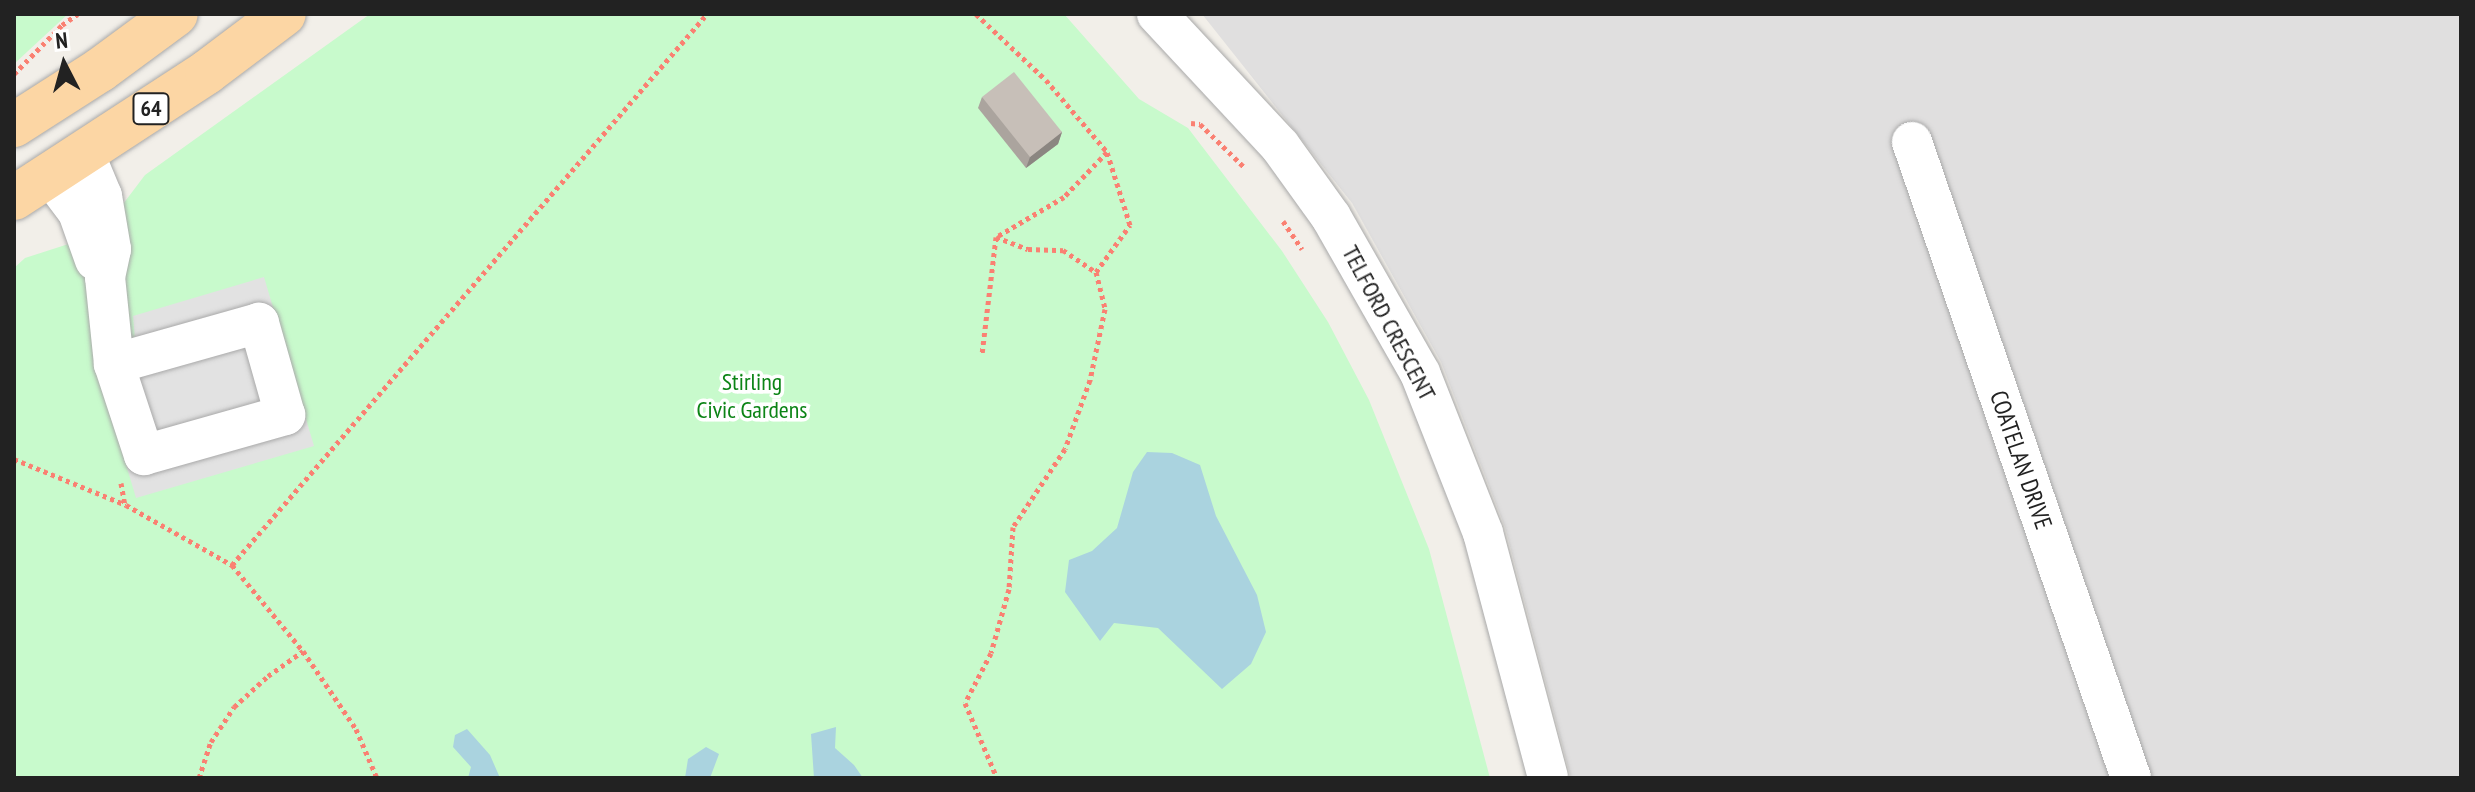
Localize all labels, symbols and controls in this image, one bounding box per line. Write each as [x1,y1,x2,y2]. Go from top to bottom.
north arrow [24,24,104,104]
text: N [54,26,69,55]
road number: 64 [131,91,171,127]
street label: TELFORD CRESCENT [1336,241,1442,405]
park label: Stirling Civic Gardens [696,368,808,424]
street label: COATELAN DRIVE [1984,387,2058,533]

